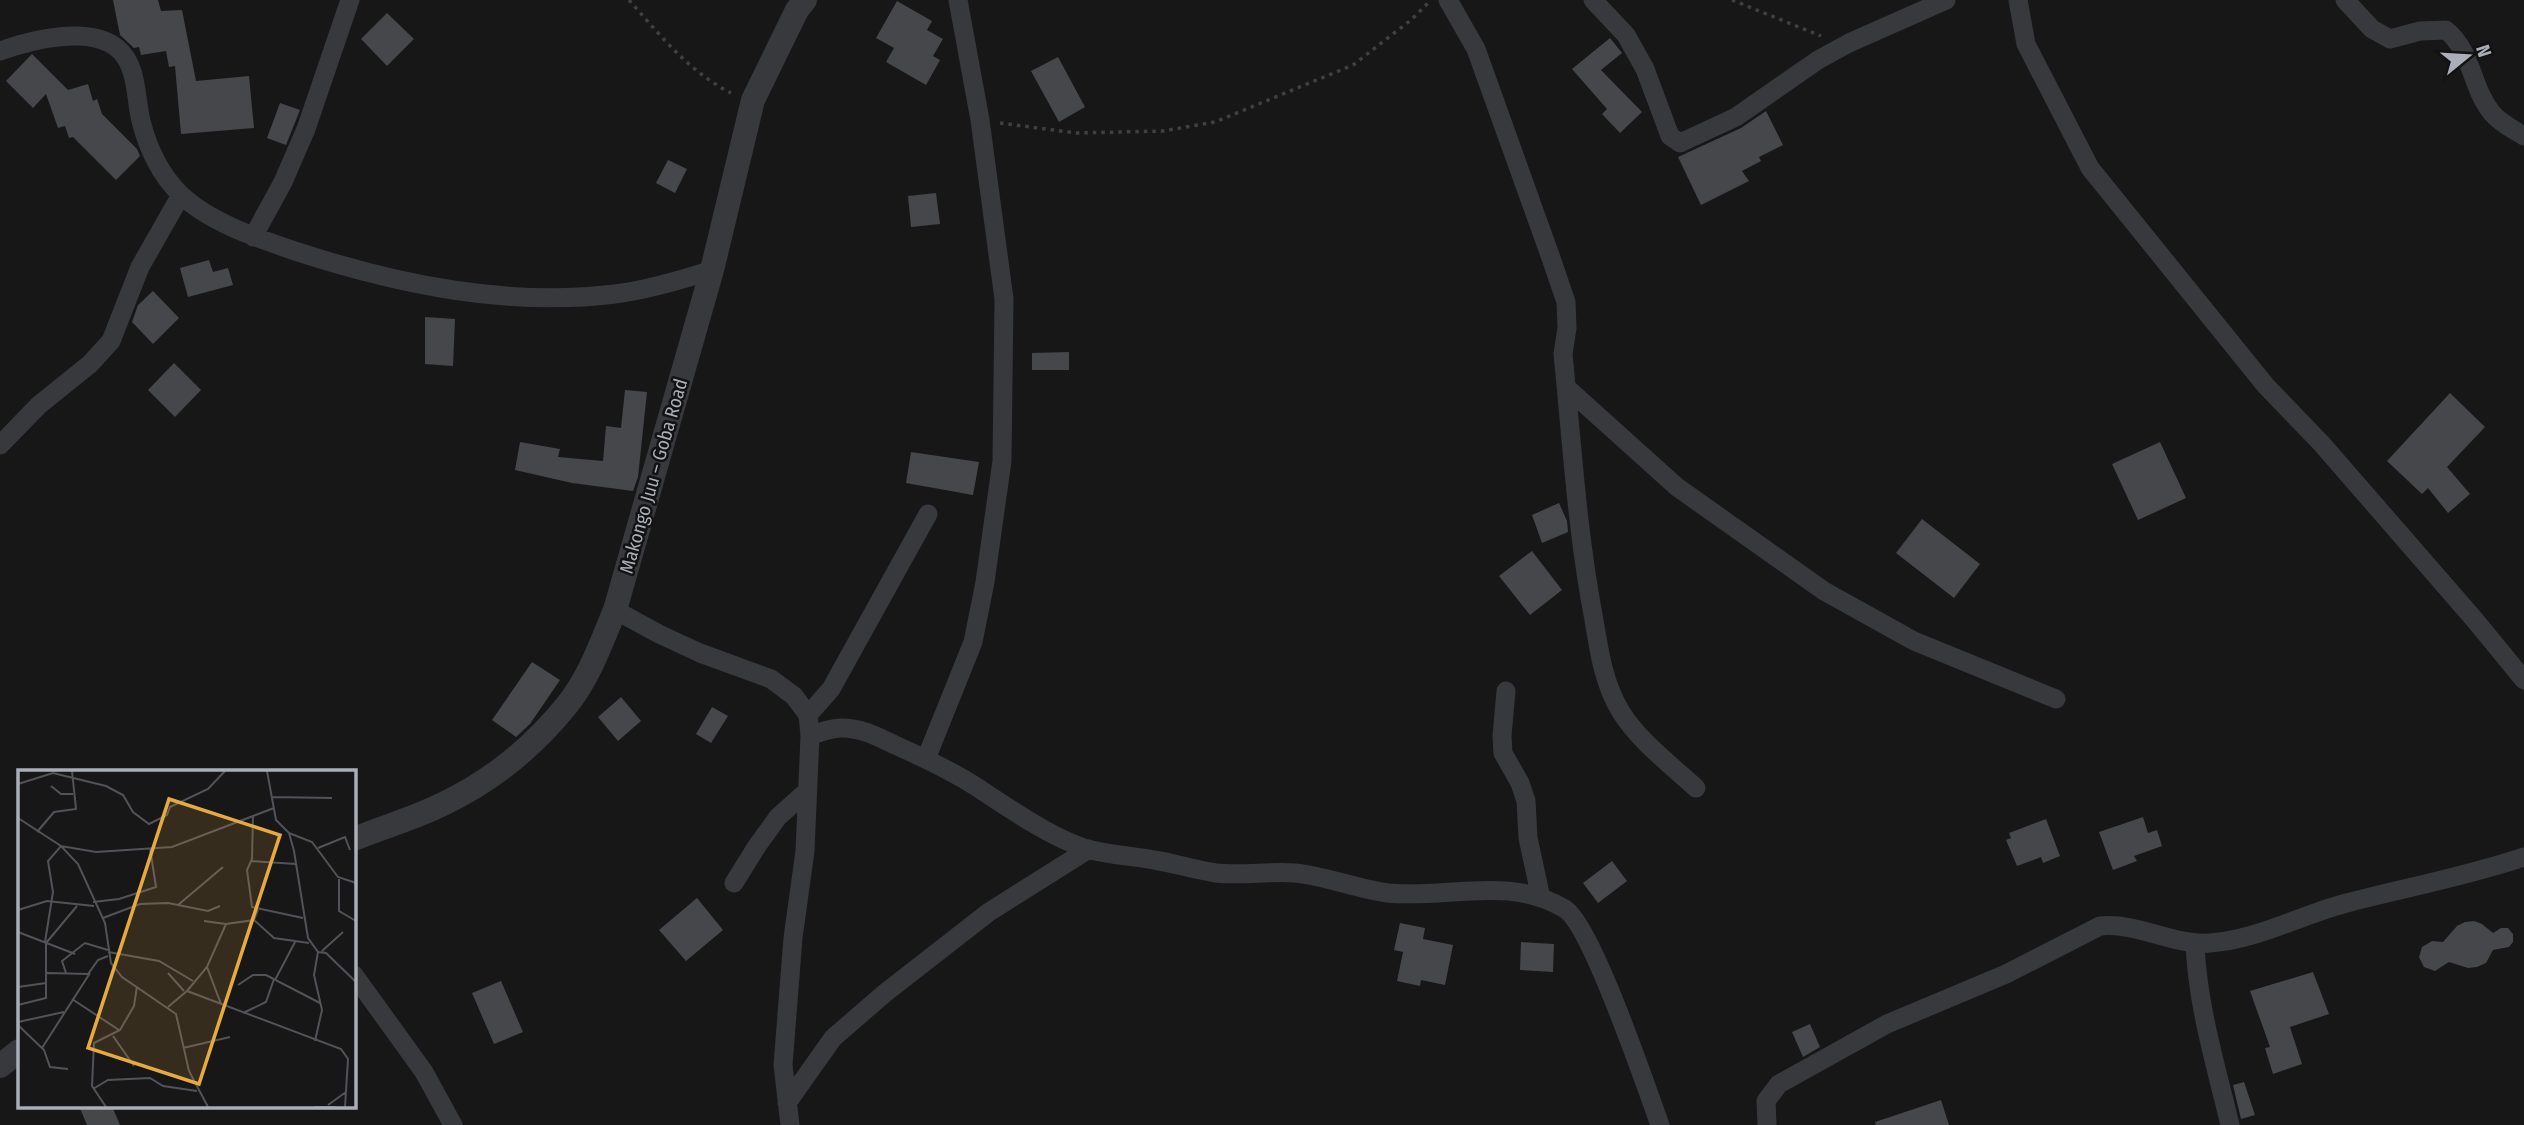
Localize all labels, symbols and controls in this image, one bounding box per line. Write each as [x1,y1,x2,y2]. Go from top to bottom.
north arrow [2433,21,2503,91]
text: N [2471,42,2496,60]
street label: Makongo Juu – Goba Road [615,376,692,576]
inset map [18,770,355,1108]

